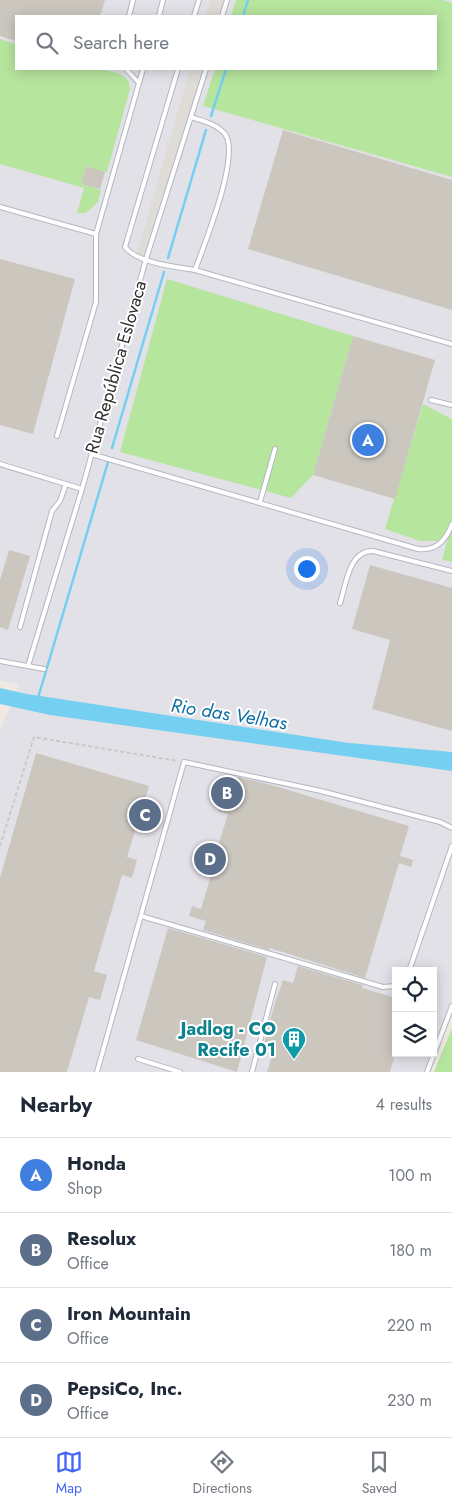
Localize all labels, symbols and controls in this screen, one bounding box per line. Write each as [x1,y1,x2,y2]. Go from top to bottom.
search box [15,15,437,70]
icon: search [33,29,61,57]
text: Search here [73,29,169,56]
street label: Rua República Eslovaca [79,277,153,457]
pin: A [352,421,384,459]
your location [294,556,320,582]
water label: Rio das Velhas [169,692,289,737]
pin: B [211,774,243,812]
pin: C [129,796,161,834]
pin: D [194,840,226,878]
map controls [392,967,437,1057]
button: locate [392,967,437,1012]
button: layers [392,1012,437,1057]
place label: Jadlog - CO Recife 01 [178,1016,276,1063]
building icon: Jadlog - CO Recife 01 [281,1026,307,1060]
text: Nearby [20,1090,92,1120]
text: 4 results [376,1093,432,1116]
text: Honda [67,1150,126,1177]
text: A [30,1164,42,1187]
text: 100 m [388,1164,432,1187]
text: Shop [67,1177,102,1200]
text: Resolux [67,1225,136,1252]
text: B [31,1239,41,1262]
text: 180 m [389,1239,432,1262]
text: Office [67,1252,109,1275]
text: Iron Mountain [67,1300,191,1327]
text: C [30,1314,42,1337]
text: 220 m [387,1314,432,1337]
text: Office [67,1327,109,1350]
text: PepsiCo, Inc. [67,1375,183,1402]
text: D [30,1389,42,1412]
text: 230 m [387,1389,432,1412]
text: Office [67,1402,109,1425]
tab: Map [55,1448,83,1498]
tab: Directions [193,1448,252,1498]
tab: Saved [362,1448,397,1498]

